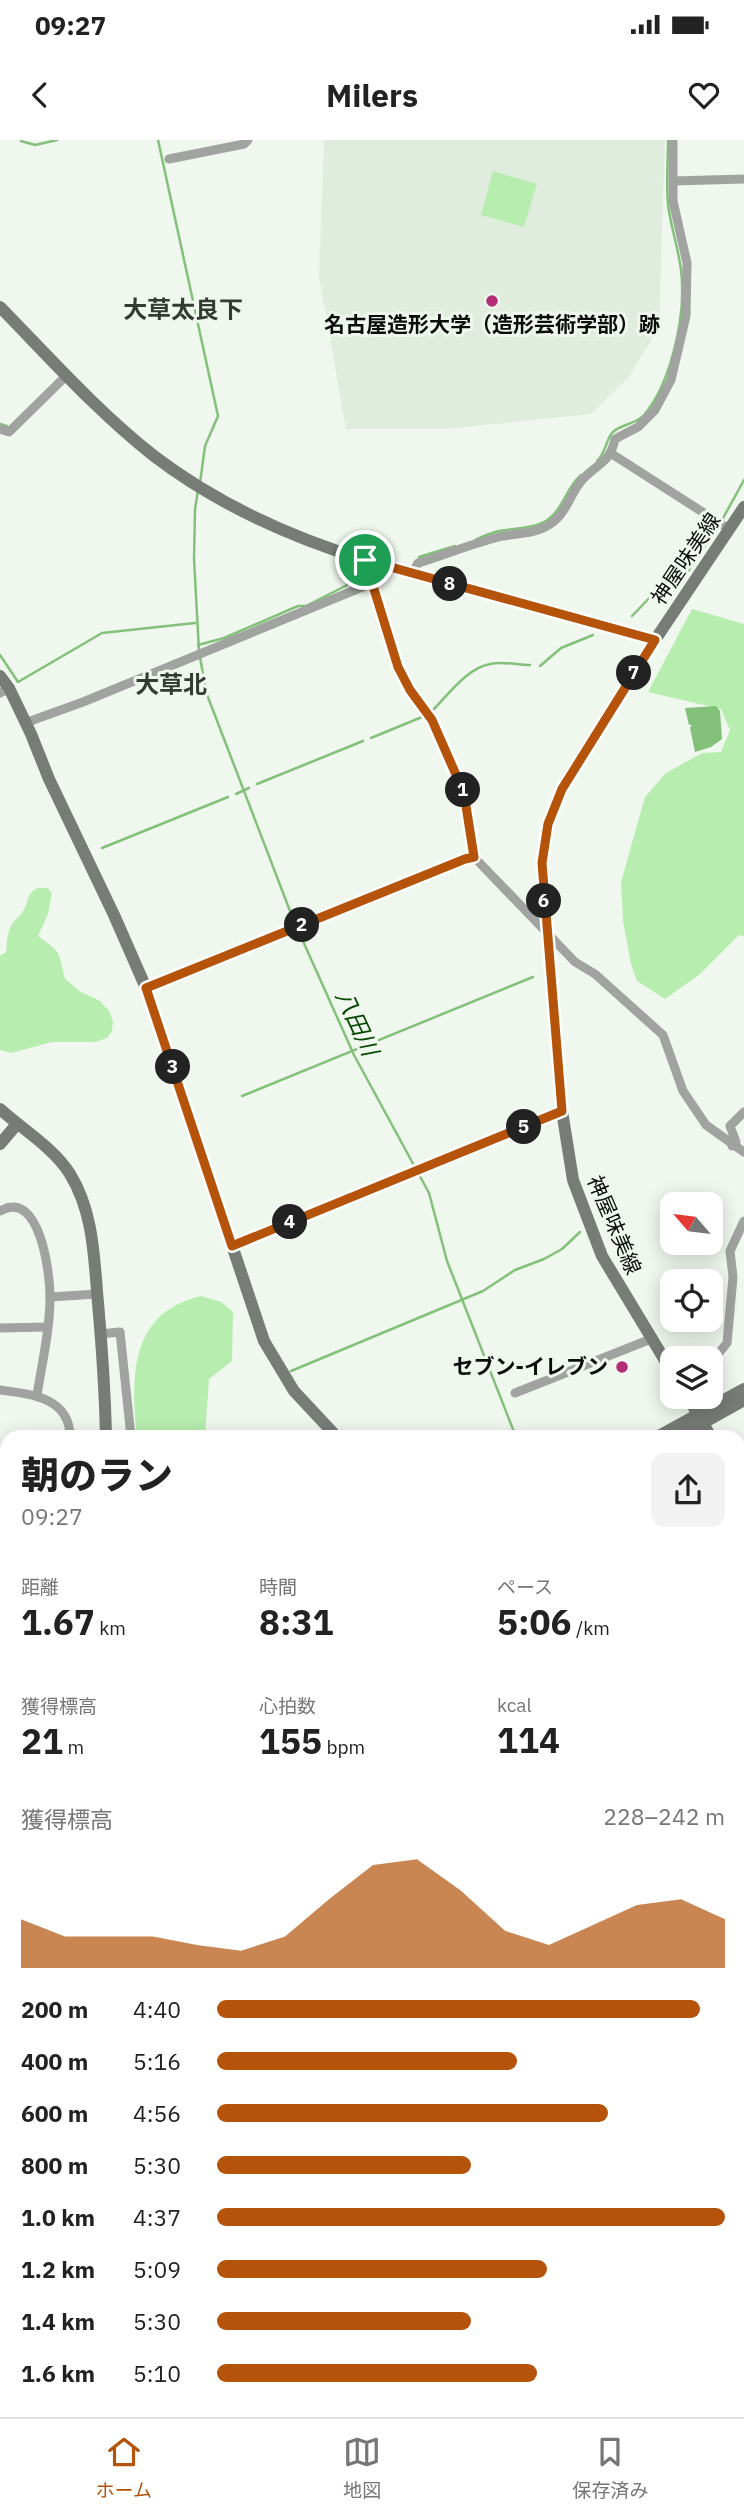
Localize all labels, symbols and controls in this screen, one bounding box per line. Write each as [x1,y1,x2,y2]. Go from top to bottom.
text: 09:27 [35,8,106,42]
text: Milers [326,74,418,116]
icon: back [21,76,59,114]
icon: heart [685,76,723,114]
district label: 大草太良下 [123,293,243,325]
marker: 名古屋造形大学（造形芸術学部）跡 [484,293,500,309]
place label: 名古屋造形大学（造形芸術学部）跡 [324,310,660,338]
street label: 神屋味美線 [644,507,726,610]
pin [335,530,395,590]
icon: arrive [346,541,384,579]
pin: 8 [433,566,468,602]
text: 8 [444,571,455,595]
pin: 7 [616,656,652,690]
text: 7 [628,660,639,684]
district label: 大草北 [135,668,207,700]
pin: 1 [446,772,480,808]
text: 1 [457,777,468,801]
pin: 6 [526,884,562,918]
text: 6 [538,888,549,912]
pin: 2 [284,908,320,942]
text: 2 [296,912,307,936]
water label: 八田川 [330,985,387,1063]
pin: 3 [156,1049,190,1084]
text: 3 [167,1054,178,1078]
pin: 5 [506,1110,542,1144]
text: 5 [518,1114,529,1138]
street label: 神屋味美線 [582,1171,648,1278]
north arrow [660,1192,723,1255]
map controls [660,1192,723,1409]
pin: 4 [272,1204,308,1240]
text: 4 [284,1209,295,1233]
button: locate [660,1269,723,1332]
button: layers [660,1346,723,1409]
place label: セブン-イレブン [453,1352,608,1380]
marker: セブン-イレブン [614,1359,630,1375]
text: 朝のラン [21,1450,173,1499]
button: share [651,1453,725,1527]
text: 09:27 [21,1501,83,1531]
text: 距離 [21,1575,59,1599]
text: 時間 [259,1575,297,1599]
text: ペース [497,1575,553,1599]
text: 1.67 [21,1599,95,1645]
text: 8:31 [259,1599,334,1645]
text: 5:06 [497,1599,572,1645]
text: km [95,1616,126,1640]
text: /km [572,1616,610,1640]
text: kcal [497,1693,532,1717]
text: 獲得標高 [21,1694,97,1718]
text: 心拍数 [259,1694,316,1718]
text: 114 [497,1717,560,1763]
text: 21 [21,1718,63,1764]
text: 155 [259,1718,322,1764]
text: m [63,1735,84,1759]
text: bpm [322,1735,365,1759]
text: 228–242 m [603,1801,725,1831]
text: 獲得標高 [21,1804,113,1834]
text: 200 m [21,1994,88,2024]
text: 4:40 [133,1994,181,2024]
text: 400 m [21,2046,88,2076]
text: 5:16 [133,2046,181,2076]
text: 600 m [21,2098,88,2128]
text: 4:56 [133,2098,181,2128]
text: 800 m [21,2150,88,2180]
text: 5:30 [133,2150,181,2180]
text: 1.0 km [21,2202,95,2232]
text: 4:37 [133,2202,181,2232]
text: 1.2 km [21,2254,95,2284]
text: 5:09 [133,2254,181,2284]
text: 1.4 km [21,2306,95,2336]
text: 5:30 [133,2306,181,2336]
text: 1.6 km [21,2358,95,2388]
text: 5:10 [133,2358,181,2388]
tab: ホーム [96,2433,152,2502]
tab: 地図 [343,2433,381,2502]
tab: 保存済み [572,2433,648,2502]

